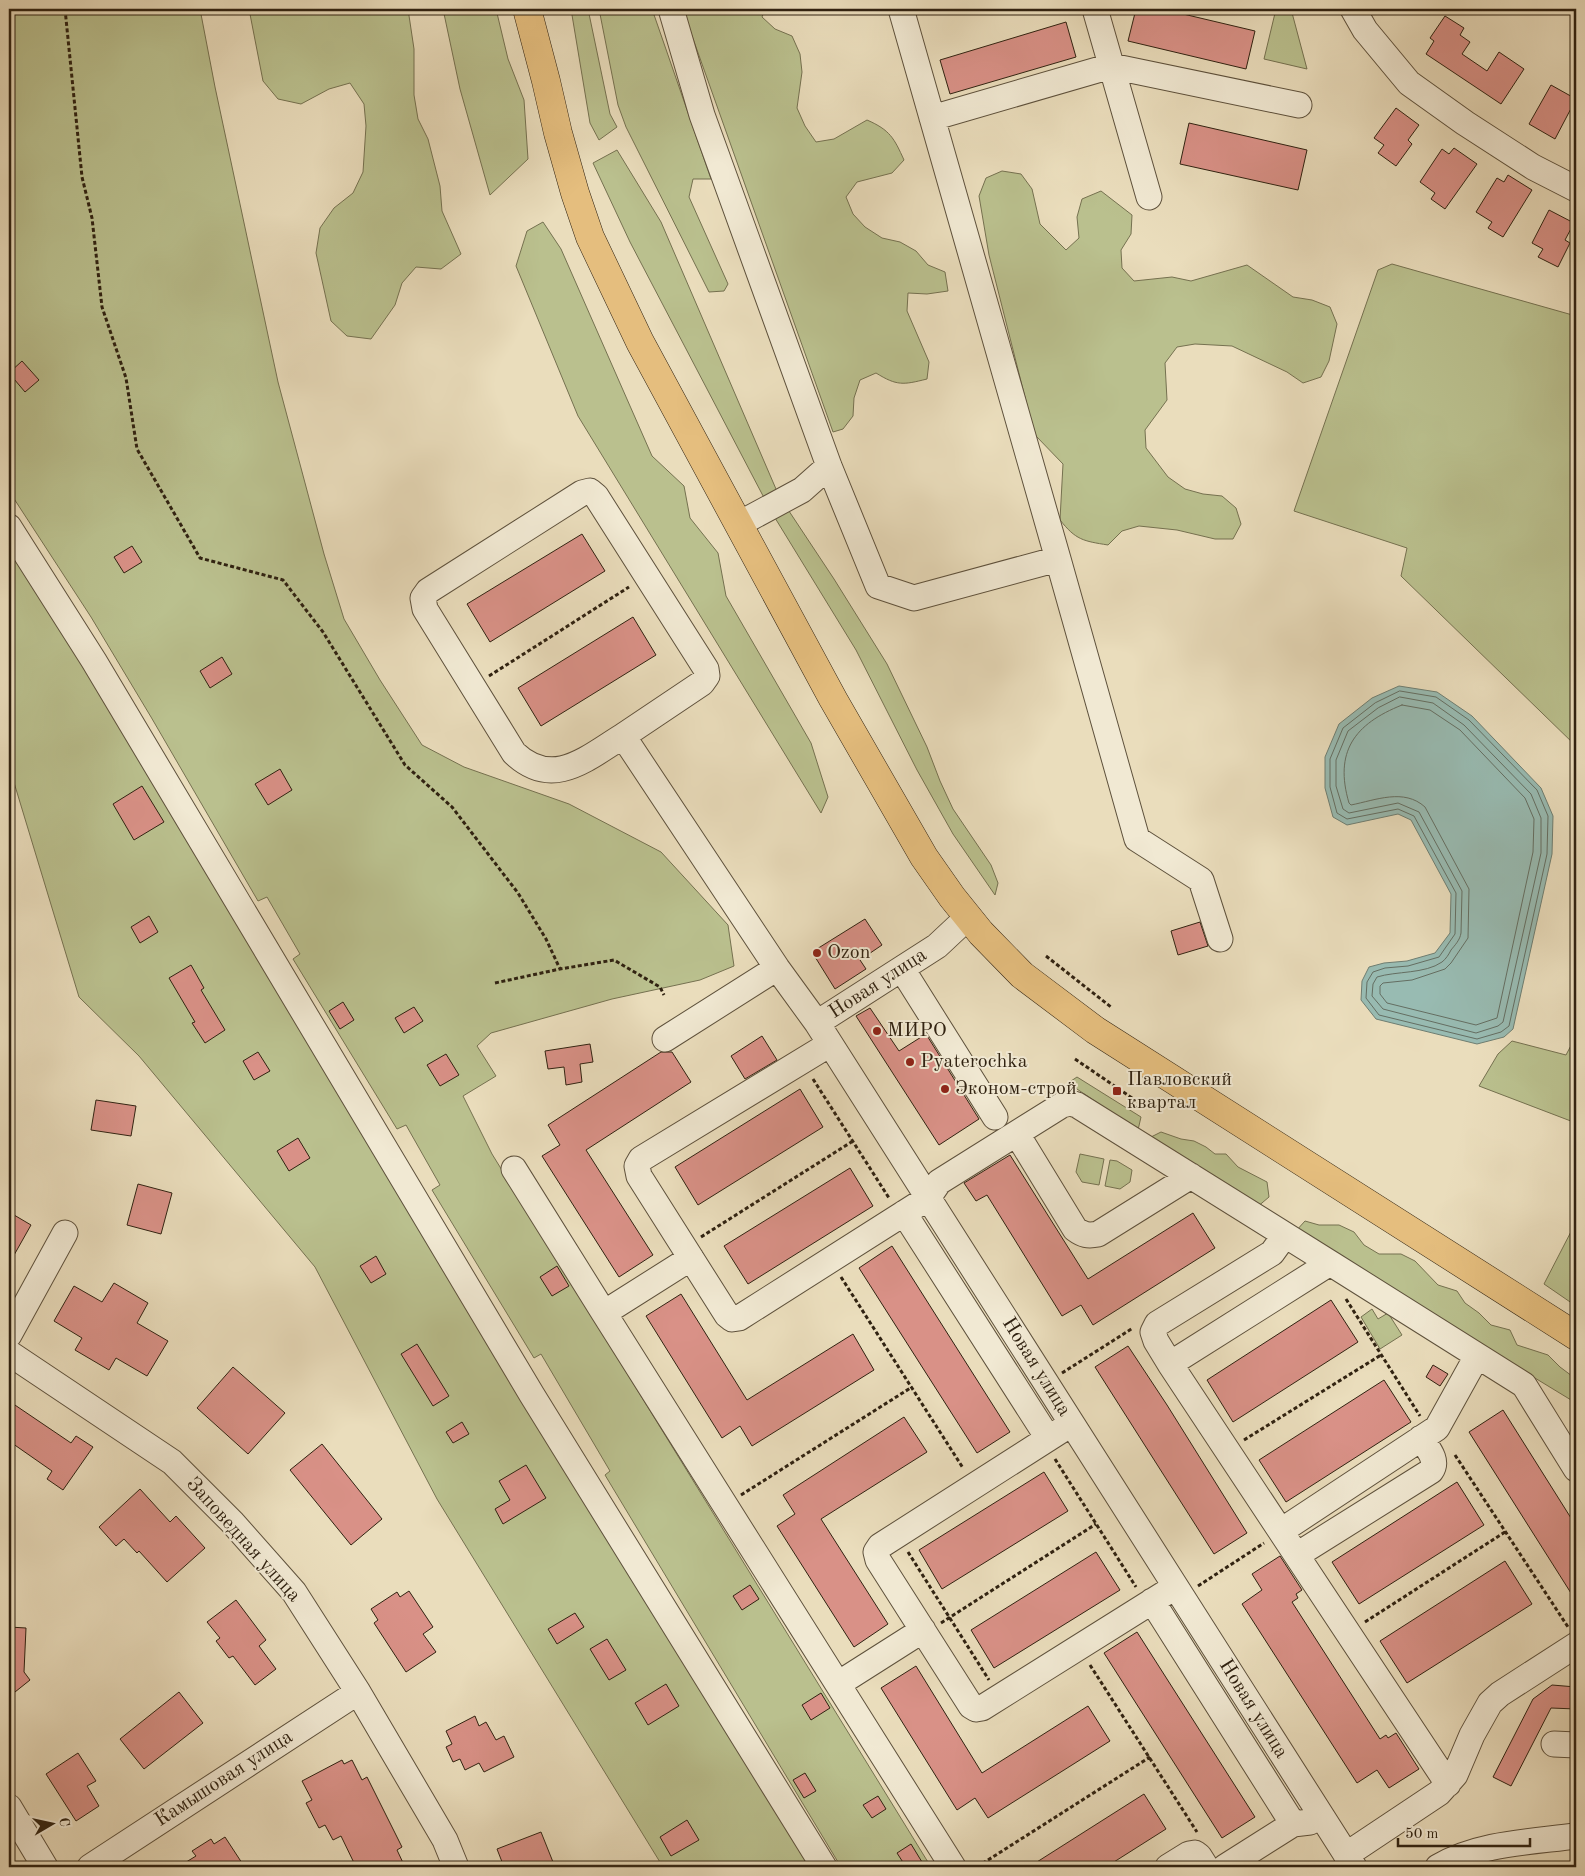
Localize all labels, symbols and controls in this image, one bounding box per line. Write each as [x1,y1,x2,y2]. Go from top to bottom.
place label: Ozon [827,943,871,963]
street label: Новая улица [825,945,931,1023]
marker: Ozon [811,947,823,959]
place label: МИРО [887,1021,947,1041]
marker: МИРО [871,1025,883,1037]
place label: Pyaterochka [920,1052,1028,1072]
marker: Pyaterochka [904,1056,916,1068]
place label: Павловский квартал [1127,1070,1232,1113]
place label: Эконом-строй [955,1079,1077,1099]
marker: Эконом-строй [939,1083,951,1095]
marker: Павловский квартал [1111,1085,1123,1097]
street label: Новая улица [998,1314,1074,1420]
street label: Заповедная улица [182,1474,304,1606]
street label: Новая улица [1215,1656,1291,1762]
street label: Камышовая улица [151,1727,297,1831]
north arrow [28,1798,78,1848]
text: С [56,1816,71,1828]
scale bar [1398,1816,1530,1848]
text: 50 m [1405,1827,1439,1842]

